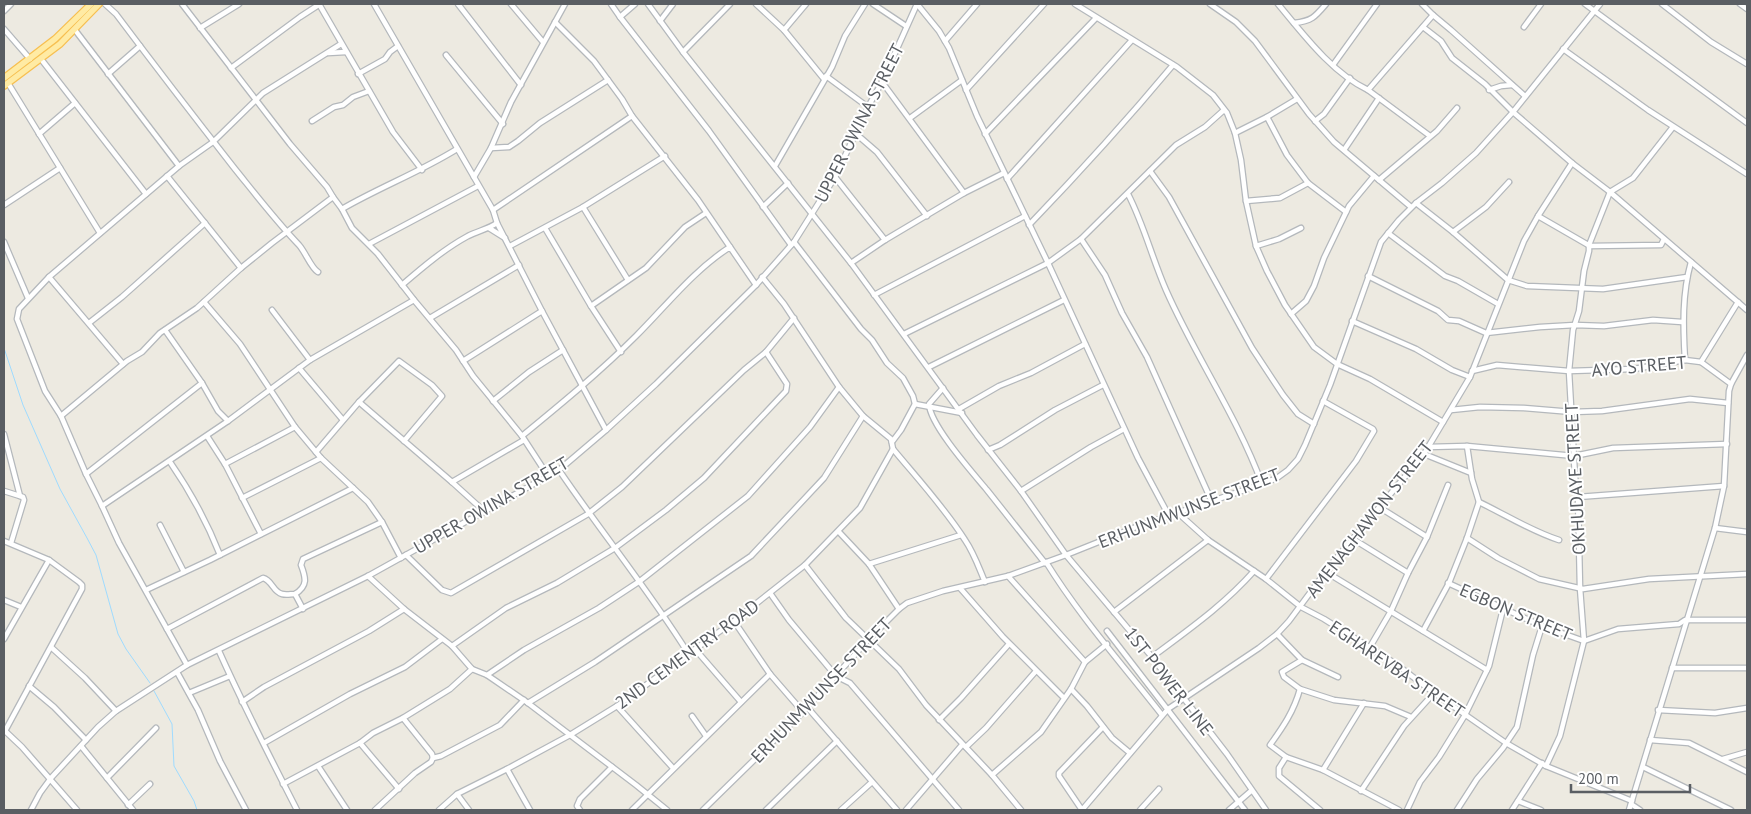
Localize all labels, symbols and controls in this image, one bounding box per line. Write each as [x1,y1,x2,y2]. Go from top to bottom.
street label: UPPER OWINA STREET [809,40,909,206]
street label: AYO STREET [1591,350,1687,382]
street label: OKHUDAYE STREET [1560,403,1590,555]
street label: AMENAGHAWON STREET [1301,436,1437,602]
street label: UPPER OWINA STREET [409,451,573,559]
street label: ERHUNMWUNSE STREET [1095,463,1283,553]
street label: EGBON STREET [1456,578,1576,646]
street label: 2ND CEMENTRY ROAD [610,594,764,714]
street label: ERHUNMWUNSE STREET [746,613,896,767]
street label: EGHAREVBA STREET [1325,615,1469,723]
street label: 1ST POWER LINE [1119,622,1219,740]
scale bar [1571,762,1690,794]
text: 200 m [1578,769,1619,788]

